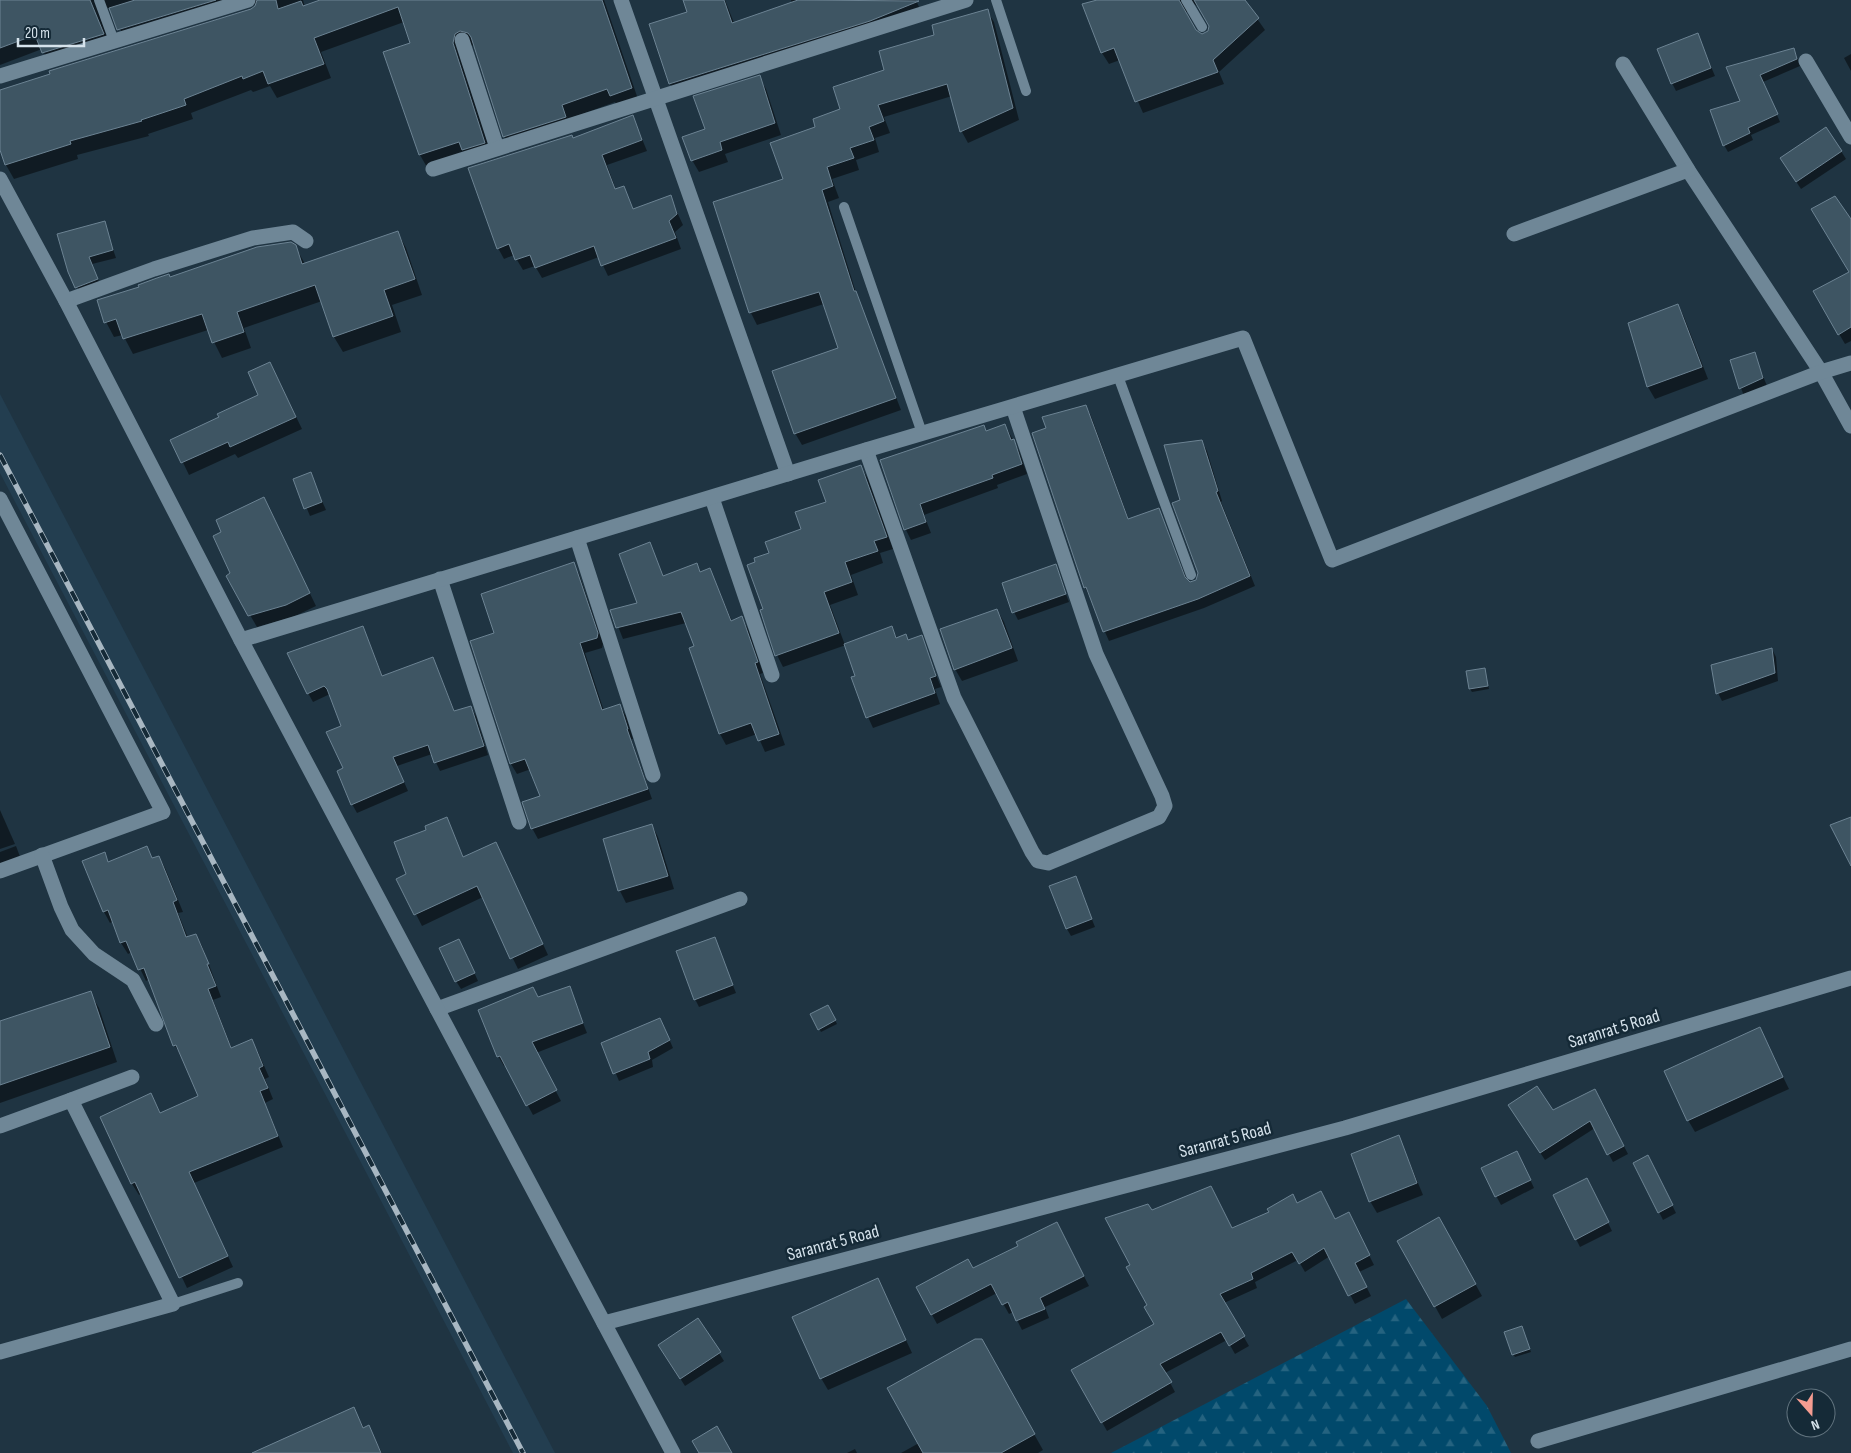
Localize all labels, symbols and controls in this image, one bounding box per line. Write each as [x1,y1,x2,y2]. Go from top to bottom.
scale bar [18,15,84,47]
text: 20 m [25,24,50,43]
street label: Saranrat 5 Road [1566,1005,1662,1053]
street label: Saranrat 5 Road [1177,1118,1273,1162]
street label: Saranrat 5 Road [785,1221,881,1265]
north arrow [1786,1388,1836,1438]
text: N [1809,1415,1822,1434]

